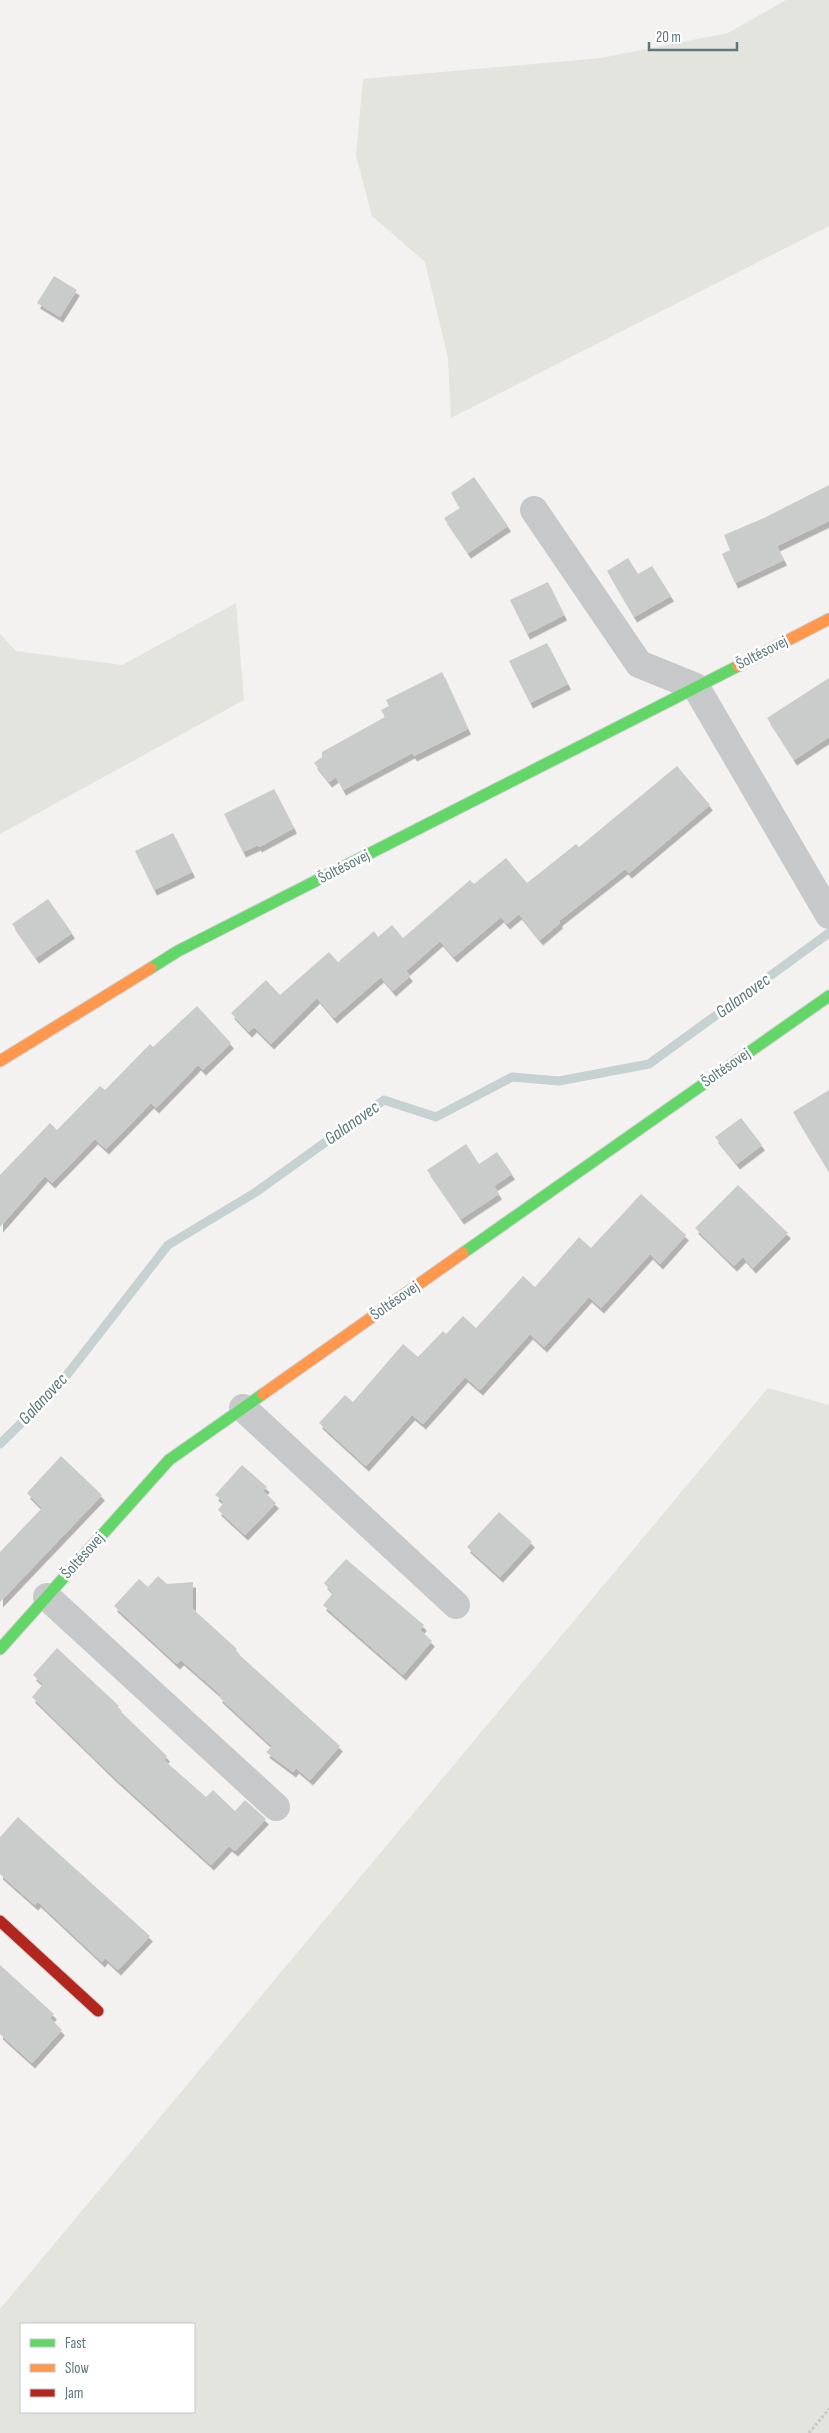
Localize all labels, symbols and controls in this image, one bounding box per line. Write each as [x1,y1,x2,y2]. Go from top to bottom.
scale bar [649,20,736,52]
text: 20 m [656,28,681,47]
street label: Šoltésovej [733,632,791,674]
street label: Šoltésovej [315,846,373,888]
water label: Galanovec [712,969,774,1023]
street label: Šoltésovej [698,1044,754,1092]
water label: Galanovec [321,1097,383,1149]
street label: Šoltésovej [367,1277,423,1325]
water label: Galanovec [14,1369,72,1429]
street label: Šoltésovej [57,1529,109,1583]
legend [20,2323,195,2413]
text: Fast [65,2334,87,2353]
text: Slow [65,2359,89,2378]
text: Jam [64,2384,83,2403]

